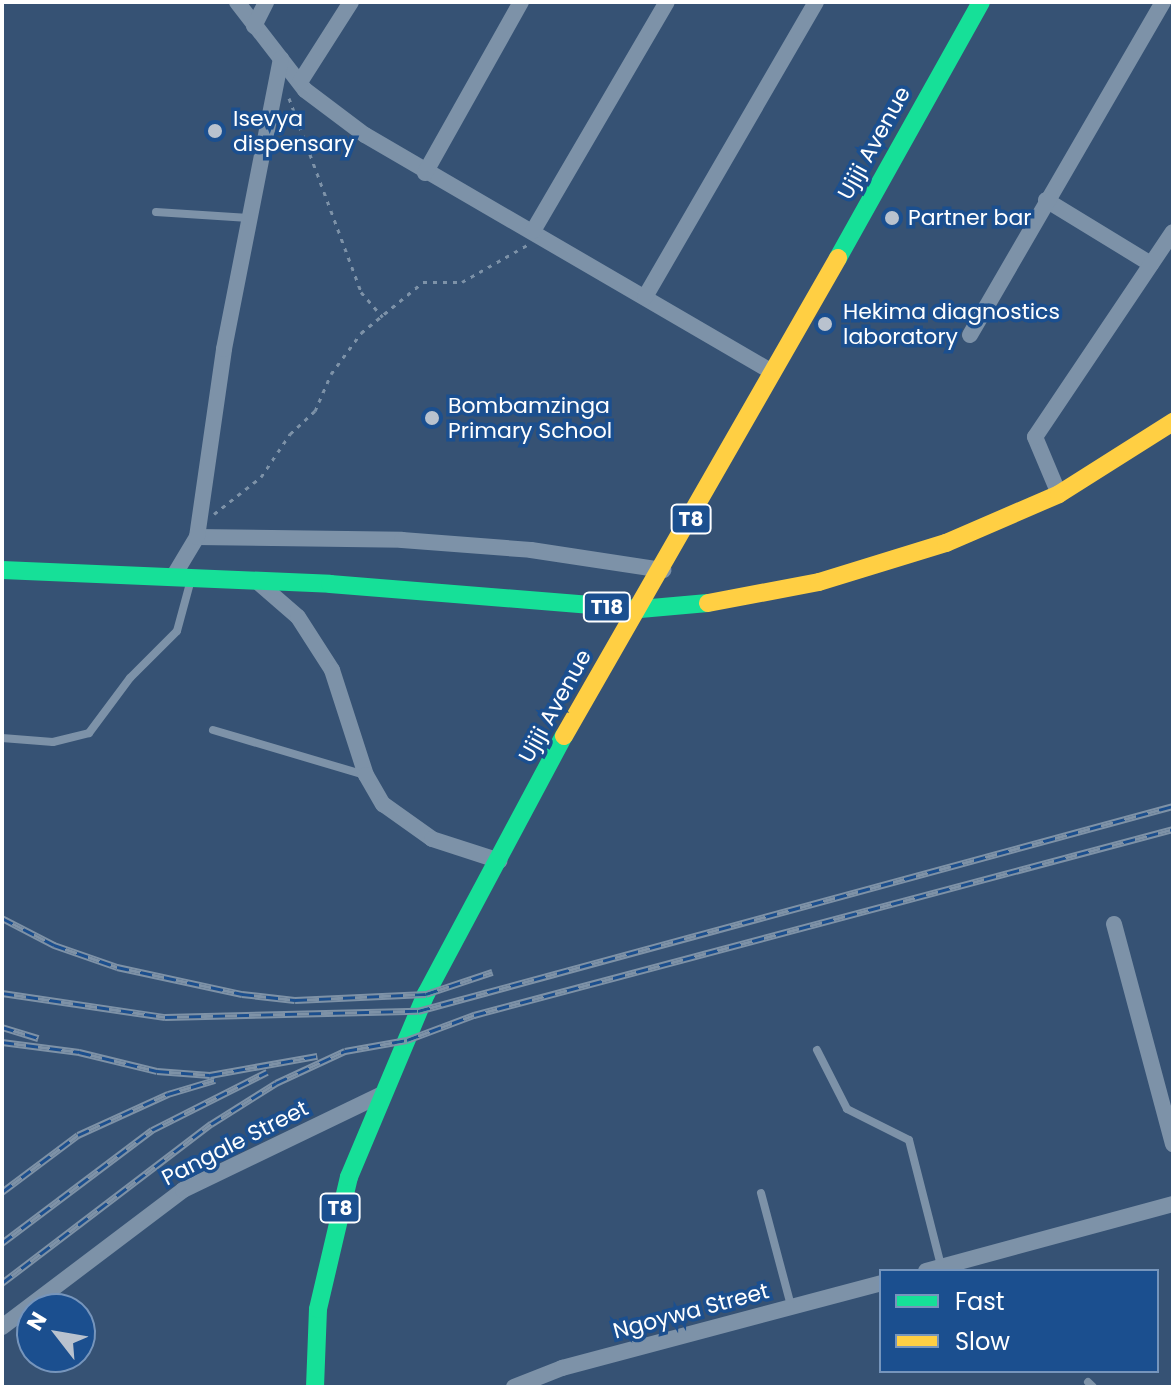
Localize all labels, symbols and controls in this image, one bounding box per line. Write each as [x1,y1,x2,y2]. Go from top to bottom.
street label: Ujiji Avenue [832,82,916,204]
place label: Isevya dispensary [233,105,354,156]
marker: Isevya dispensary [204,120,226,142]
place label: Partner bar [908,205,1032,231]
marker: Partner bar [883,209,901,227]
place label: Hekima diagnostics laboratory [843,298,1060,350]
marker: Hekima diagnostics laboratory [814,313,836,335]
place label: Bombamzinga Primary School [448,392,612,444]
marker: Bombamzinga Primary School [423,409,441,427]
road number: T8 [669,503,713,535]
road number: T18 [581,591,633,623]
street label: Ujiji Avenue [513,645,597,767]
street label: Pangale Street [157,1095,313,1191]
road number: T8 [318,1192,362,1224]
legend [879,1269,1159,1373]
street label: Ngoywa Street [610,1278,772,1344]
text: Fast [955,1285,1005,1318]
north arrow [16,1293,96,1373]
text: N [19,1306,54,1336]
text: Slow [955,1325,1010,1358]

